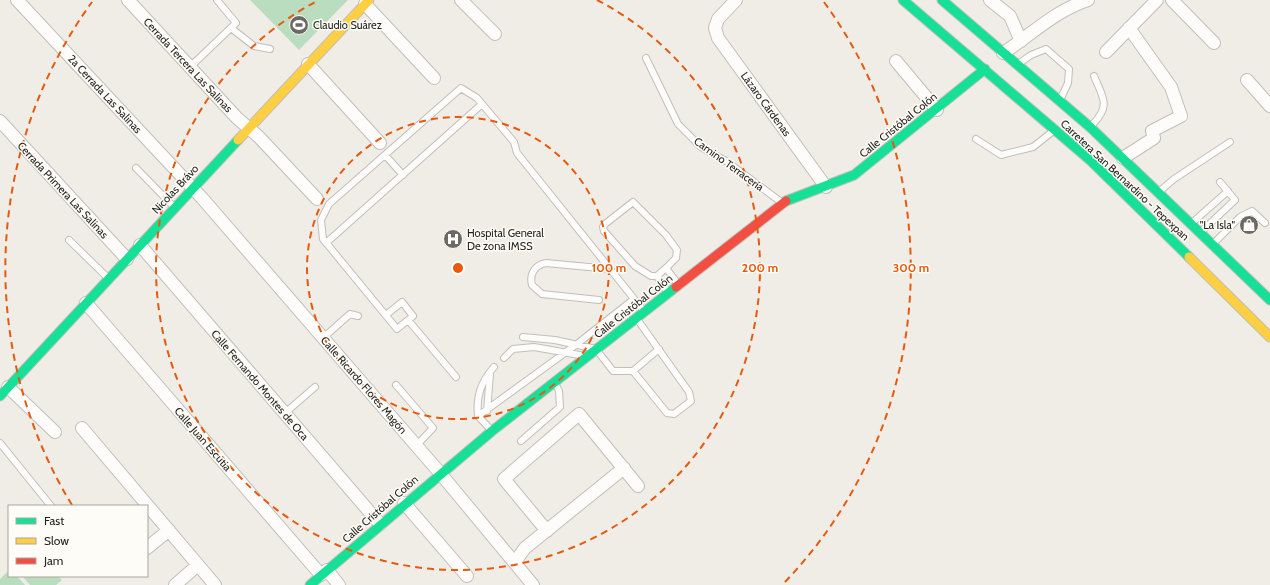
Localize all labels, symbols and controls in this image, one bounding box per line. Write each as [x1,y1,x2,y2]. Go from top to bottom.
sports icon: Claudio Suárez [288,14,310,36]
street label: Cerrada Tercera Las Salinas [140,15,236,116]
place label: Claudio Suárez [313,18,382,32]
street label: 2a Cerrada Las Salinas [65,52,145,136]
street label: Lázaro Cárdenas [738,69,794,139]
street label: Calle Cristóbal Colón [856,89,940,161]
street label: Carretera San Bernardino - Tepexpan [1058,117,1192,243]
street label: Camino Terracería [691,134,767,195]
street label: Cerrada Primera Las Salinas [15,139,112,242]
street label: Nicolas Brávo [149,161,201,217]
shop icon: "La Isla" [1238,214,1260,236]
place label: "La Isla" [1200,218,1235,232]
place label: Hospital General De zona IMSS [467,226,544,253]
hospital icon: Hospital General De zona IMSS [442,228,464,250]
text: 100 m [592,260,626,275]
text: 200 m [742,260,778,275]
text: 300 m [893,260,929,275]
centre of rings [451,261,465,275]
street label: Calle Cristóbal Colón [591,271,675,341]
street label: Calle Fernando Montes de Oca [208,327,312,444]
street label: Calle Ricardo Flores Magón [318,333,410,437]
street label: Calle Juan Escutia [171,404,235,474]
street label: Calle Cristóbal Colón [339,472,421,546]
legend [8,505,148,577]
text: Fast [44,513,64,528]
text: Slow [44,533,69,548]
text: Jam [43,553,63,568]

